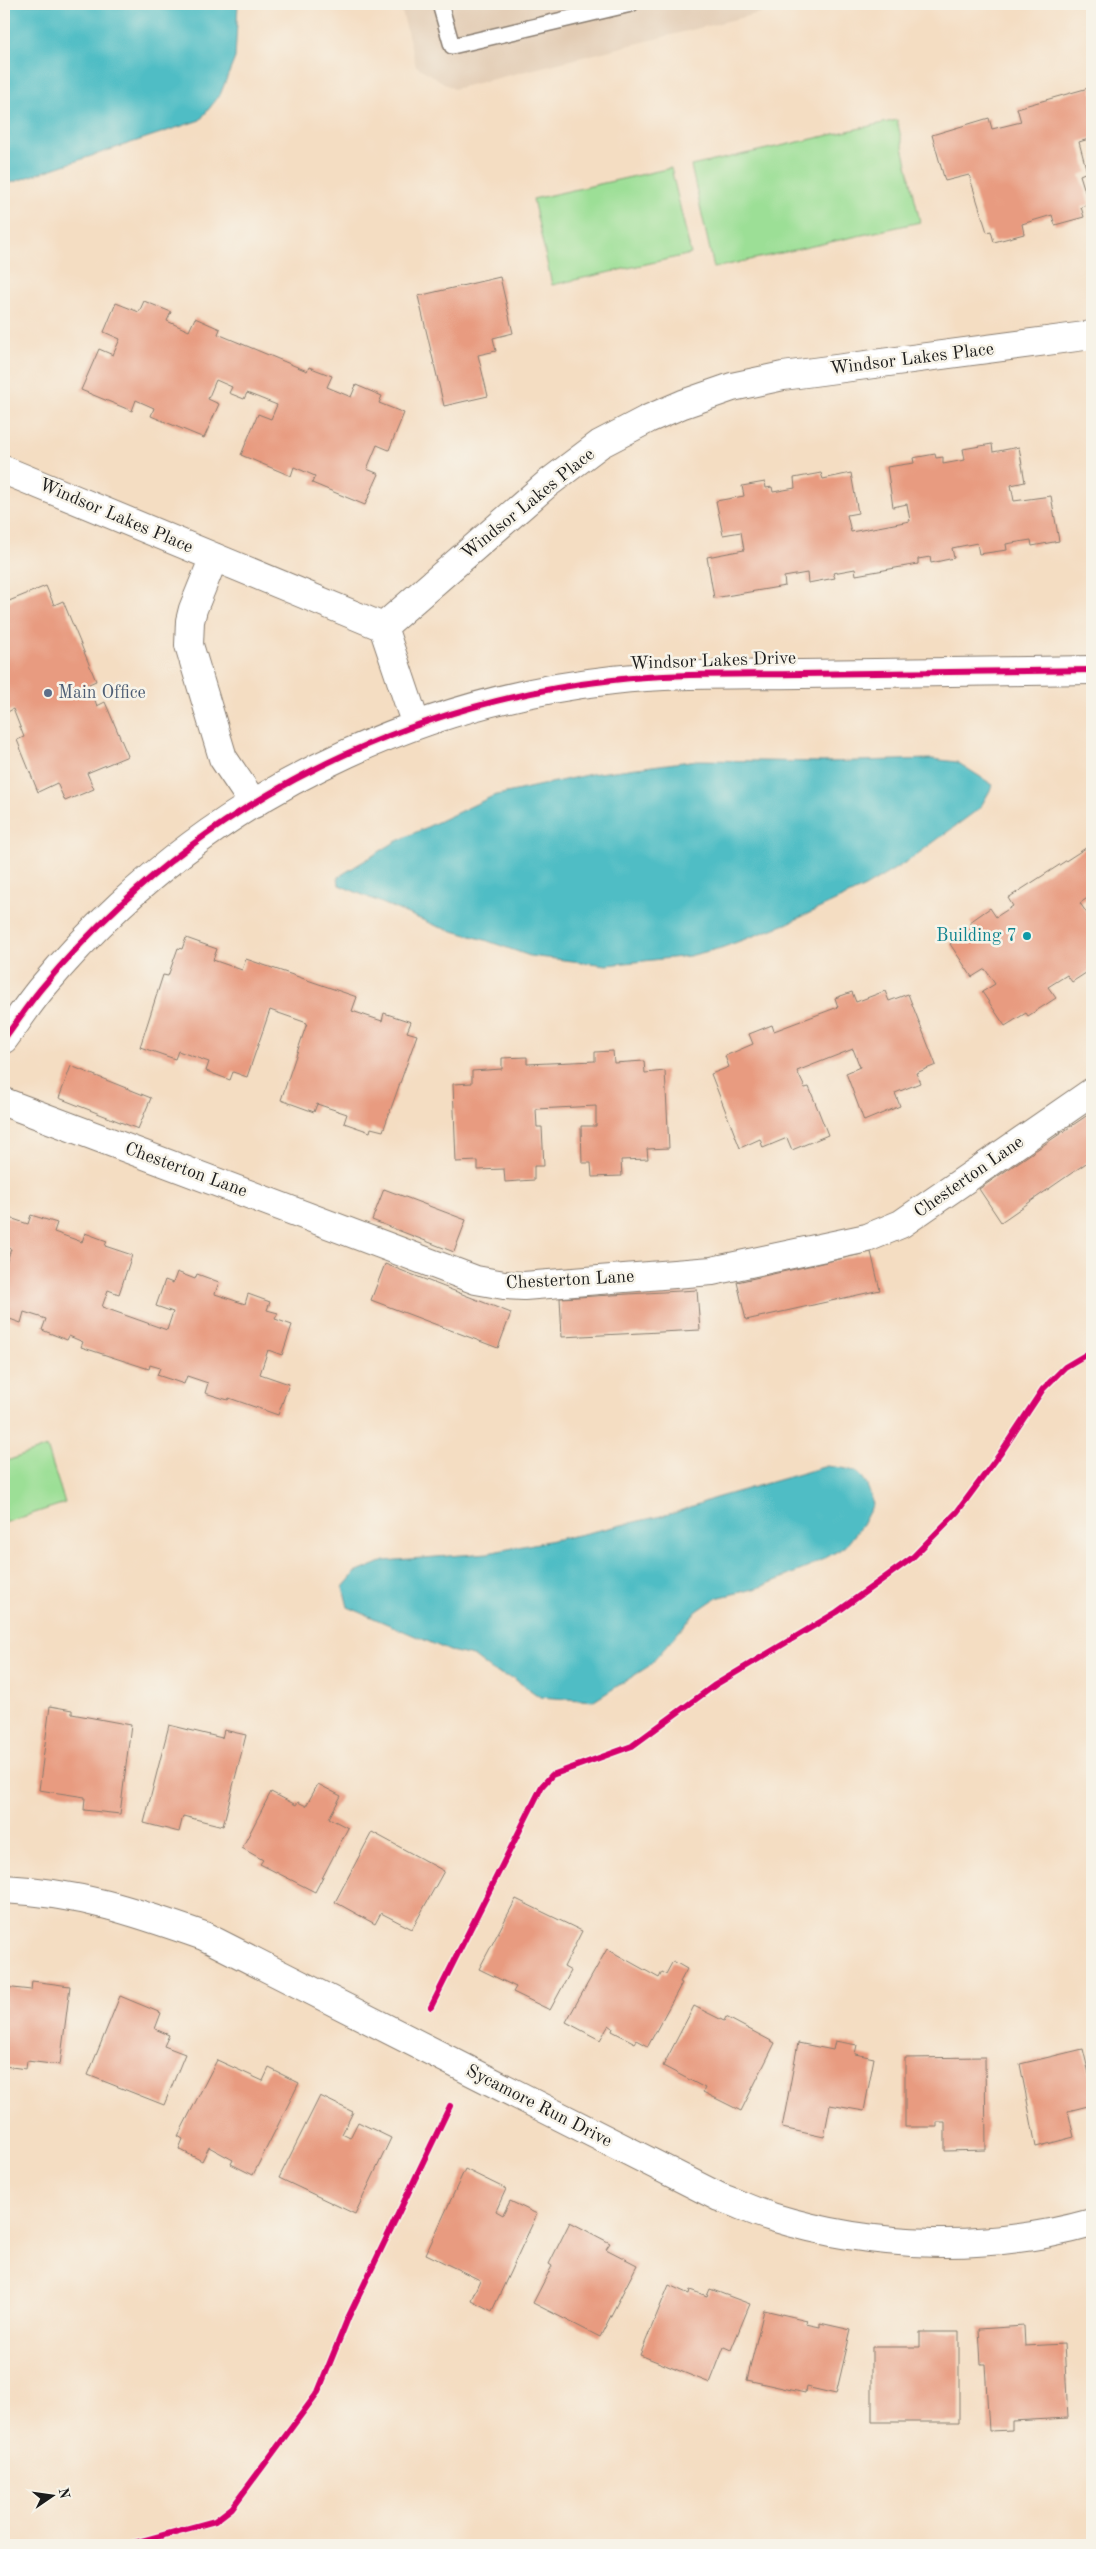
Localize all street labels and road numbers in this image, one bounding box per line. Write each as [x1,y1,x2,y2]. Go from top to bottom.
street label: Windsor Lakes Place [829,340,995,378]
street label: Windsor Lakes Place [458,445,598,563]
street label: Windsor Lakes Place [36,475,196,557]
street label: Windsor Lakes Drive [630,649,796,673]
street label: Chesterton Lane [911,1133,1027,1221]
street label: Chesterton Lane [122,1140,250,1200]
street label: Chesterton Lane [505,1268,635,1292]
street label: Sycamore Run Drive [463,2061,615,2151]

